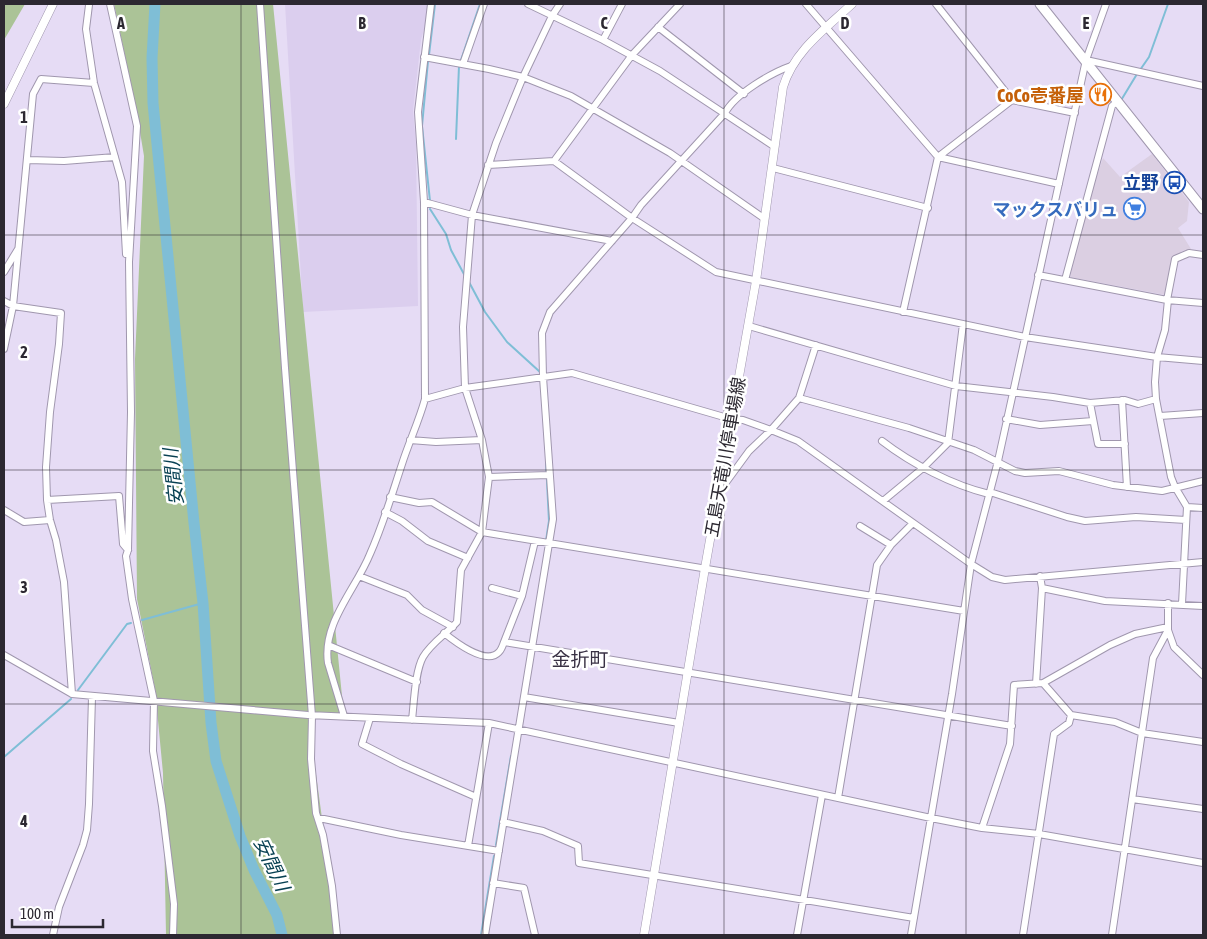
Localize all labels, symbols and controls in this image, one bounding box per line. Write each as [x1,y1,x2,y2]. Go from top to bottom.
text: A [116,14,125,32]
text: B [358,14,366,32]
text: C [600,14,608,32]
text: D [841,14,850,32]
text: E [1083,14,1090,32]
restaurant icon: CoCo壱番屋 [1088,83,1112,107]
place label: CoCo壱番屋 [997,85,1084,106]
text: 1 [20,108,28,126]
bus stop icon: 立野 [1163,170,1187,194]
place label: 立野 [1123,172,1159,193]
supermarket icon: マックスバリュ [1122,197,1146,221]
place label: マックスバリュ [993,199,1118,220]
text: 2 [20,343,28,361]
street label: 五島天竜川停車場線 [701,375,749,539]
water label: 安間川 [159,446,187,507]
text: 3 [20,578,28,596]
district label: 金折町 [551,648,609,670]
text: 4 [19,812,28,830]
water label: 安間川 [250,834,295,896]
scale bar [12,896,104,928]
text: 100 m [20,905,54,922]

